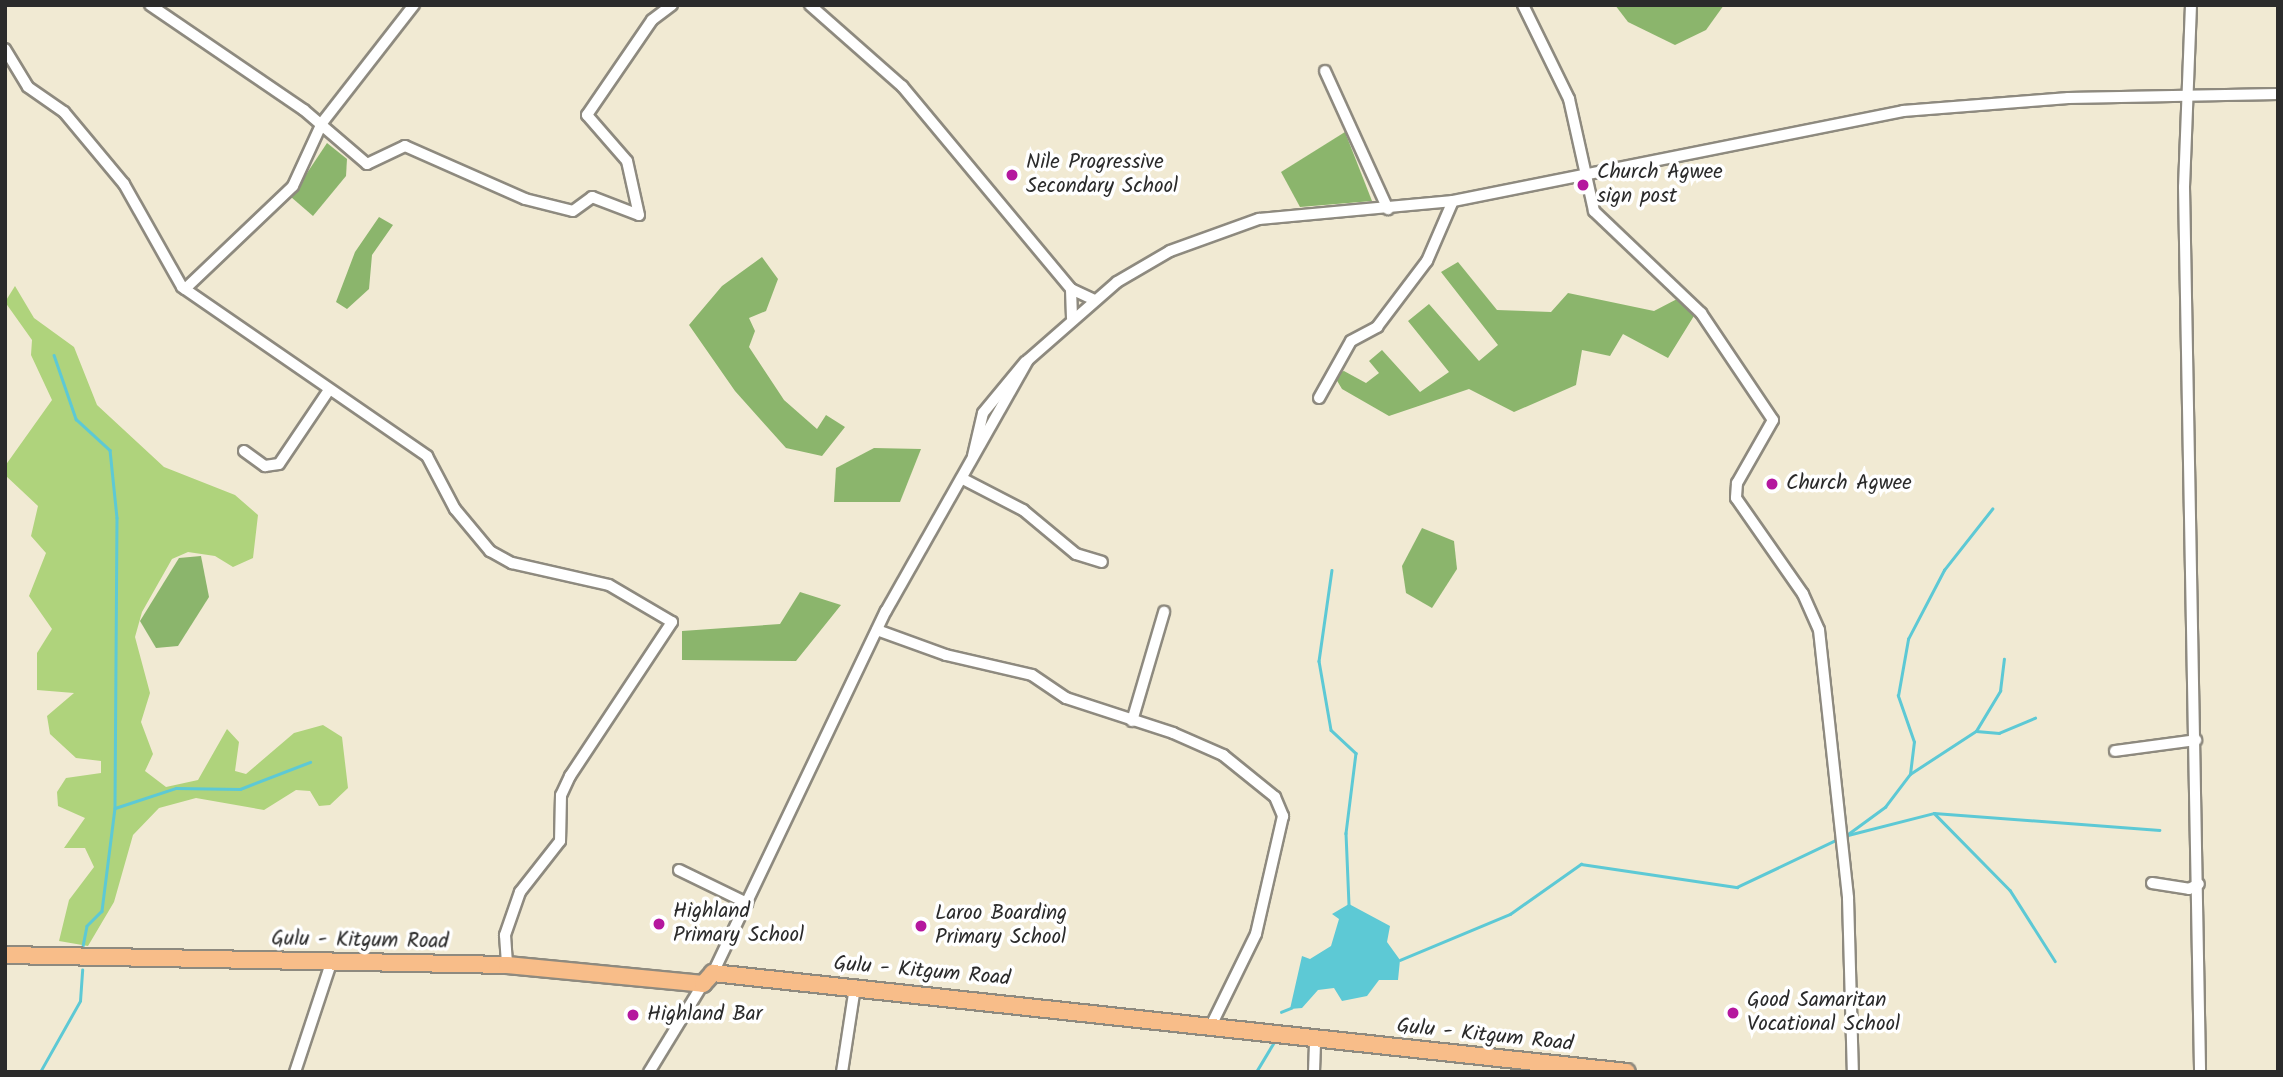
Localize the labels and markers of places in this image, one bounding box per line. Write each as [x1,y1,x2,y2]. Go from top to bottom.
place label: Nile Progressive Secondary School [1026,150,1178,200]
place label: Church Agwee sign post [1597,160,1723,210]
marker: Nile Progressive Secondary School [1004,167,1020,183]
marker: Church Agwee sign post [1575,177,1591,193]
place label: Church Agwee [1786,471,1912,497]
marker: Church Agwee [1764,476,1780,492]
place label: Highland Primary School [673,899,804,949]
place label: Laroo Boarding Primary School [935,901,1067,951]
marker: Highland Primary School [651,916,667,932]
marker: Laroo Boarding Primary School [913,918,929,934]
place label: Good Samaritan Vocational School [1747,988,1900,1038]
place label: Highland Bar [647,1002,763,1028]
marker: Good Samaritan Vocational School [1725,1005,1741,1021]
marker: Highland Bar [625,1007,641,1023]

